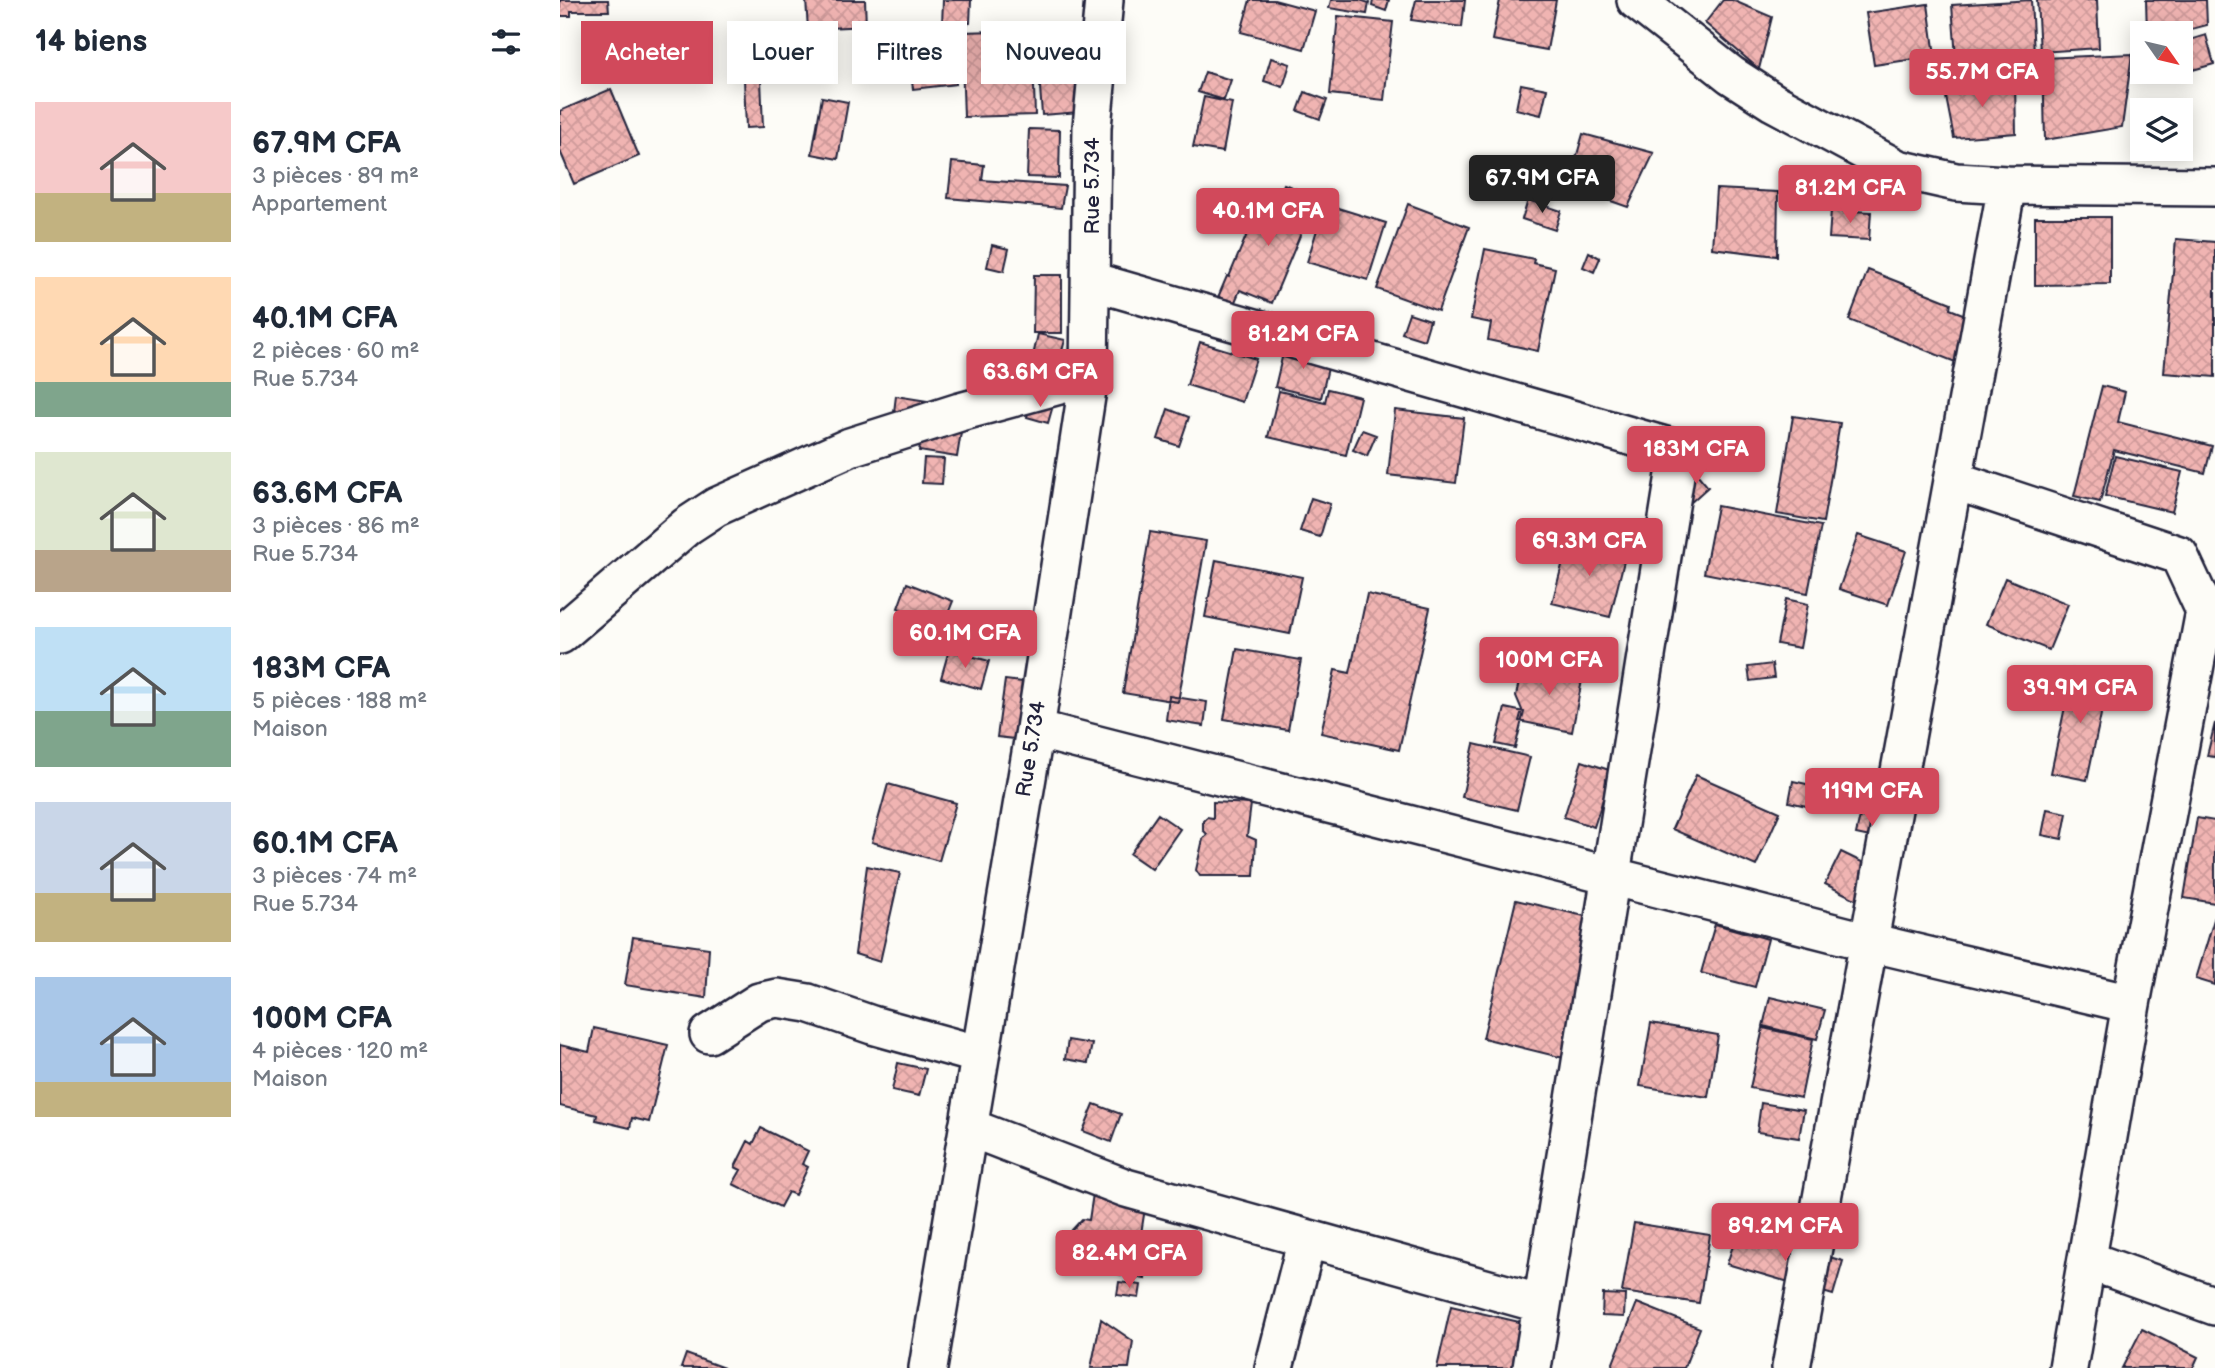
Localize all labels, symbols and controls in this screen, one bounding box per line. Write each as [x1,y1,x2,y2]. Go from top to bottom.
chip: Acheter [581,21,713,84]
chip: Louer [727,21,838,84]
chip: Filtres [852,21,967,84]
chip: Nouveau [981,21,1126,84]
north arrow [2130,21,2193,84]
map controls [2130,21,2193,161]
icon: filters [487,23,525,61]
text: 14 biens [35,24,147,60]
pin: 55.7M CFA [1902,50,2062,109]
text: 55.7M CFA [1925,58,2039,86]
button: layers [2130,98,2193,161]
text: 67.9M CFA [252,126,401,162]
icon: home [91,130,175,214]
street label: Rue 5.734 [1080,137,1105,234]
pin: 67.9M CFA [1462,156,1622,215]
text: 3 pièces · 89 m² [252,162,419,190]
text: 67.9M CFA [1485,164,1599,192]
pin: 81.2M CFA [1770,166,1930,225]
text: 81.2M CFA [1794,174,1906,202]
pin: 40.1M CFA [1188,188,1348,248]
text: Appartement [252,190,387,218]
text: 40.1M CFA [1212,197,1324,225]
text: 40.1M CFA [252,301,397,337]
icon: home [91,305,175,389]
pin: 81.2M CFA [1223,312,1383,371]
text: 81.2M CFA [1247,320,1359,348]
text: 2 pièces · 60 m² [252,337,419,365]
pin: 63.6M CFA [960,350,1120,409]
text: 63.6M CFA [982,358,1098,386]
text: Rue 5.734 [252,365,358,393]
pin: 183M CFA [1624,426,1768,486]
text: 183M CFA [1643,435,1749,463]
text: 63.6M CFA [252,476,402,512]
icon: home [91,480,175,564]
text: 3 pièces · 86 m² [252,512,420,540]
pin: 69.3M CFA [1509,518,1669,578]
text: 69.3M CFA [1532,527,1646,555]
text: Rue 5.734 [252,540,358,568]
pin: 60.1M CFA [885,610,1045,670]
text: 60.1M CFA [909,619,1021,647]
pin: 100M CFA [1477,638,1621,697]
text: 100M CFA [1495,646,1603,674]
text: 183M CFA [252,651,390,687]
icon: home [91,655,175,739]
pin: 39.9M CFA [2000,666,2160,725]
text: 39.9M CFA [2023,674,2137,702]
text: 5 pièces · 188 m² [252,687,427,715]
street label: Rue 5.734 [1011,699,1051,799]
text: Maison [252,715,328,743]
pin: 119M CFA [1800,768,1944,828]
text: 119M CFA [1821,777,1923,805]
text: 60.1M CFA [252,826,398,862]
icon: home [91,830,175,914]
text: 3 pièces · 74 m² [252,862,417,890]
text: Rue 5.734 [252,890,358,918]
text: 100M CFA [252,1001,392,1037]
icon: home [91,1005,175,1089]
text: 4 pièces · 120 m² [252,1037,428,1065]
text: Maison [252,1065,328,1093]
pin: 89.2M CFA [1705,1204,1865,1263]
text: 89.2M CFA [1728,1212,1842,1240]
pin: 82.4M CFA [1049,1230,1209,1290]
text: 82.4M CFA [1071,1239,1187,1267]

